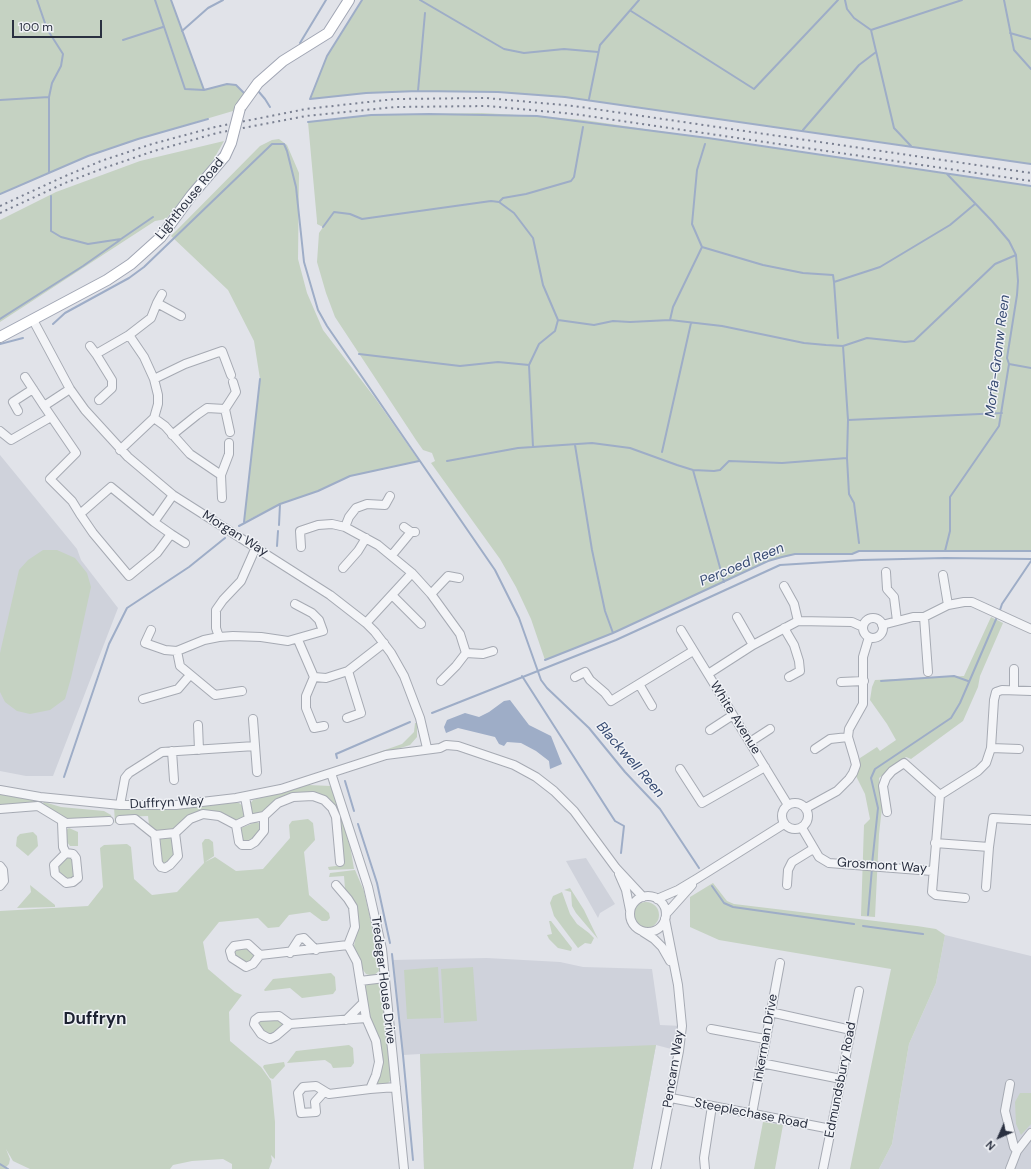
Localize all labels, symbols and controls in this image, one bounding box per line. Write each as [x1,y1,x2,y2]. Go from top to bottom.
scale bar [14,12,104,38]
text: 100 m [19,19,53,35]
street label: Lighthouse Road [152,155,228,243]
water label: Morfa-Gronw Reen [982,294,1014,418]
street label: Morgan Way [199,508,271,560]
water label: Percoed Reen [697,540,787,590]
street label: White Avenue [706,679,764,757]
water label: Blackwell Reen [592,718,668,802]
street label: Duffryn Way [130,793,204,813]
street label: Grosmont Way [837,855,927,877]
street label: Tredegar House Drive [367,915,399,1045]
street label: Inkerman Drive [751,993,781,1083]
district label: Duffryn [64,1010,126,1030]
street label: Edmundsbury Road [822,1021,860,1139]
street label: Pencarn Way [660,1029,688,1109]
street label: Steeplechase Road [693,1095,809,1133]
north arrow [979,1117,1019,1157]
text: N [983,1138,998,1153]

